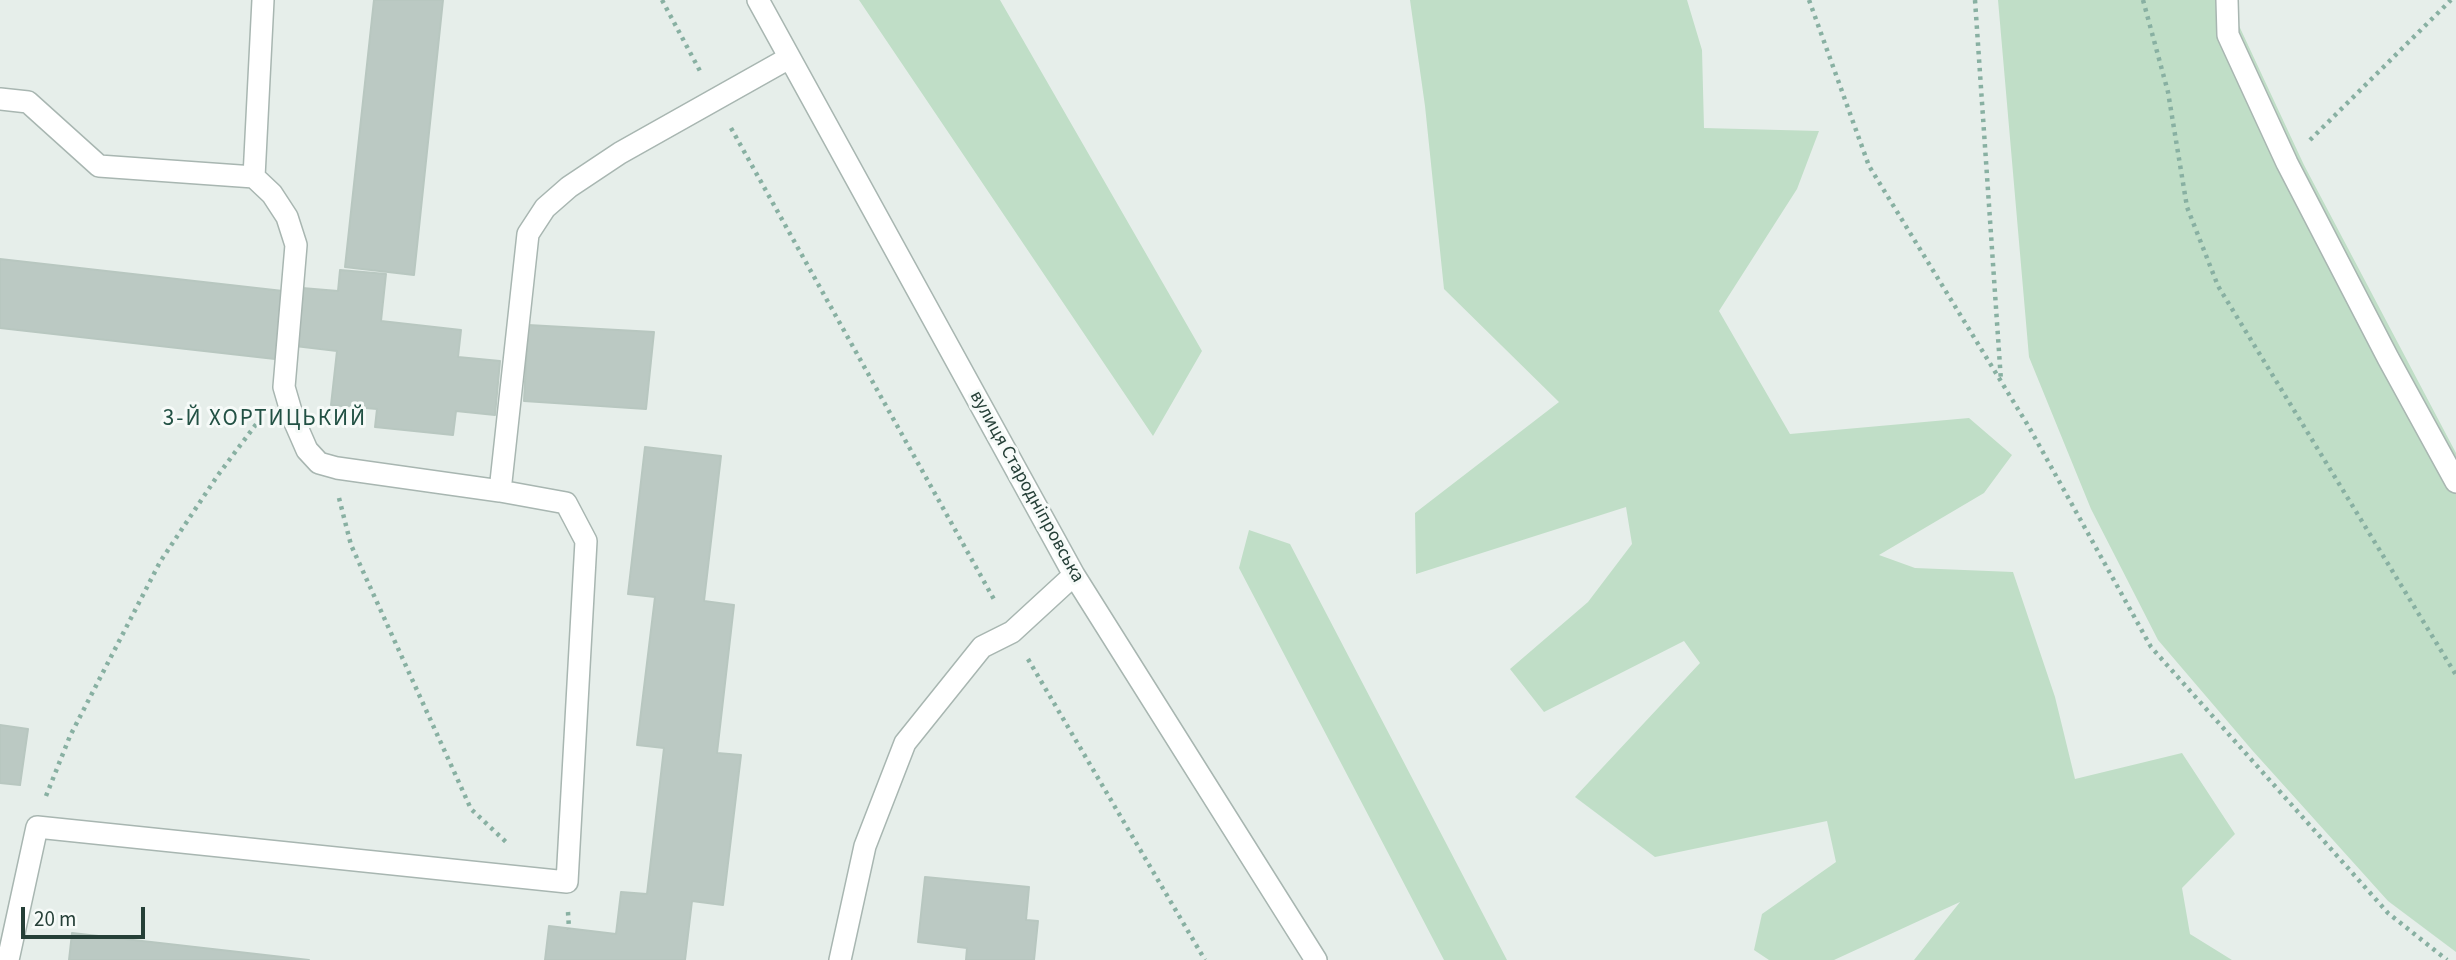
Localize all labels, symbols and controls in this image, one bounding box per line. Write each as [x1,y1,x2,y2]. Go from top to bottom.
street label: вулиця Стародніпровська [964,387,1088,587]
district label: 3-Й ХОРТИЦЬКИЙ [165,406,365,434]
scale bar [24,894,149,938]
text: 20 m [34,904,76,934]

